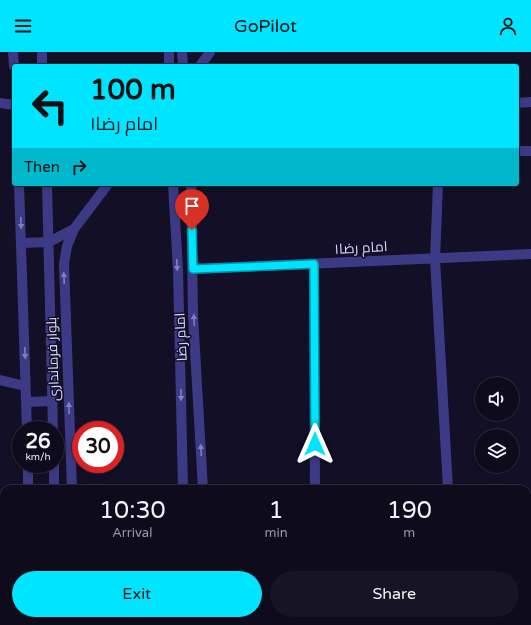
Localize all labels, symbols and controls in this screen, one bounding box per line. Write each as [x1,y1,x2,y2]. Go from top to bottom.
icon: menu [12,15,34,37]
text: GoPilot [234,15,297,37]
icon: person [497,15,519,37]
text: 100 m [90,73,176,107]
icon: left [24,80,76,132]
text: امام رضا۱ [90,113,158,135]
icon: right [68,156,90,178]
text: Then [24,158,60,176]
pin [175,189,209,230]
icon: arrive [181,195,203,217]
one-way arrow [17,217,24,229]
street label: امام رضا۱ [334,238,388,259]
one-way arrow [174,259,181,271]
one-way arrow [61,272,68,284]
street label: امام رضا [171,312,192,362]
one-way arrow [190,314,197,326]
street label: بلوار فرمانداری [43,317,63,401]
one-way arrow [21,347,28,359]
map controls [475,377,519,473]
button: sound [475,377,519,421]
one-way arrow [177,389,184,401]
one-way arrow [66,402,73,414]
speed limit sign: 30 [72,421,124,473]
position arrow [294,423,336,465]
button: layers [475,429,519,473]
text: 26 [25,430,51,454]
one-way arrow [198,444,205,456]
text: km/h [25,451,51,463]
text: 10:30 [99,496,166,525]
text: 1 [269,496,284,525]
text: 190 [387,496,432,525]
text: Arrival [112,525,152,541]
text: min [265,525,288,541]
text: m [403,525,415,541]
button: Exit [12,571,262,617]
button: Share [270,571,519,617]

